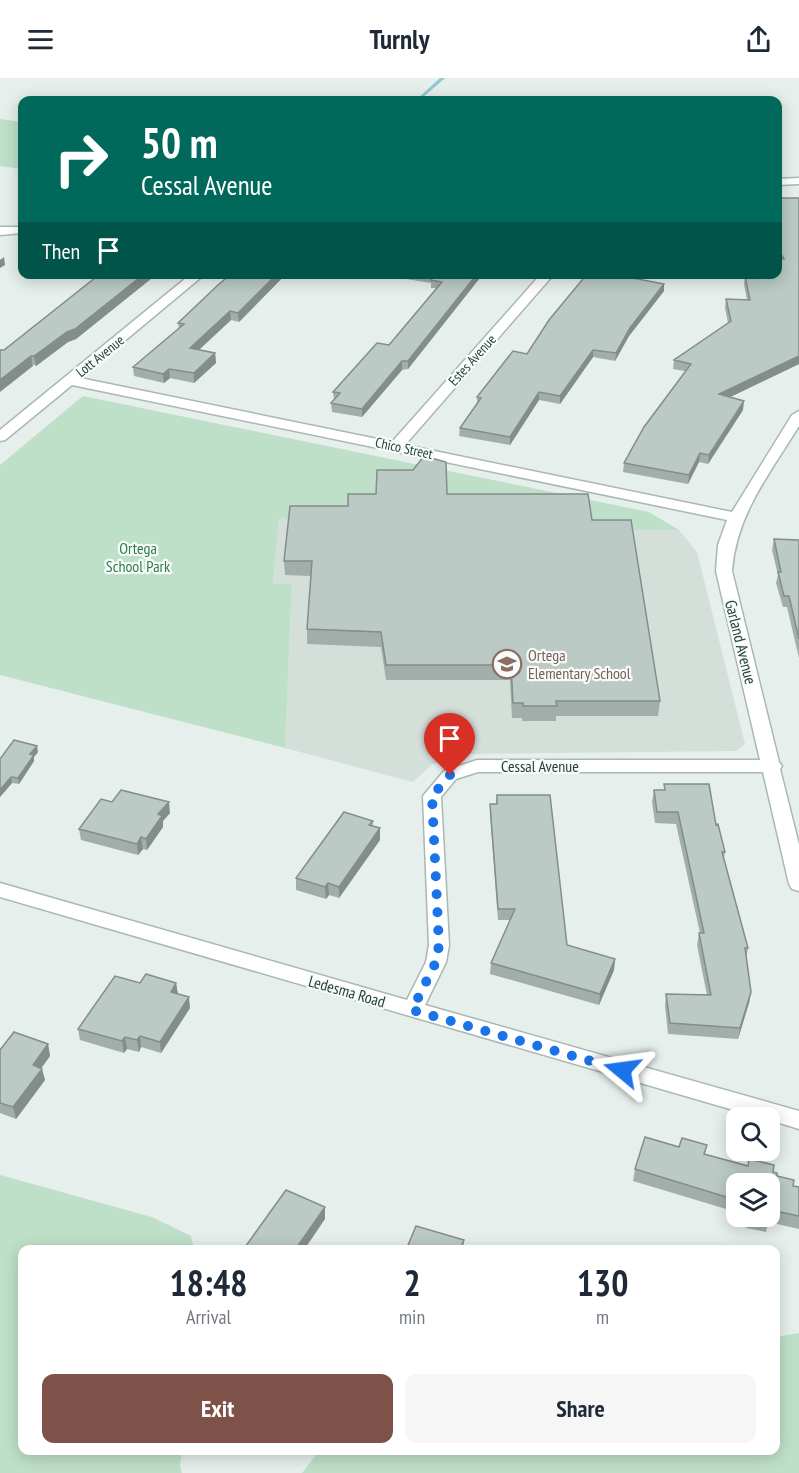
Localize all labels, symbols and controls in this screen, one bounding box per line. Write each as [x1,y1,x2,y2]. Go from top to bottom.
text: Turnly [370,22,429,56]
icon: menu [24,23,57,56]
icon: share [742,23,775,56]
text: 50 m [141,115,218,170]
icon: right [42,120,120,198]
text: Cessal Avenue [141,168,272,202]
icon: arrive [92,234,125,267]
text: Then [42,237,80,265]
street label: Estes Avenue [444,330,500,389]
street label: Lott Avenue [72,331,128,381]
street label: Chico Street [374,433,435,463]
park label: Ortega School Park [106,538,171,576]
street label: Garland Avenue [721,598,761,686]
place label: Ortega Elementary School [528,645,631,683]
school or university icon: Ortega Elementary School [491,648,523,680]
pin [424,713,475,775]
icon: arrive [433,722,466,755]
street label: Cessal Avenue [501,756,579,776]
street label: Ledesma Road [306,970,388,1012]
position arrow [590,1038,654,1102]
map controls [726,1107,780,1227]
button: search [726,1107,780,1161]
button: layers [726,1173,780,1227]
text: 18:48 [170,1259,247,1306]
text: 2 [403,1259,421,1306]
text: 130 [577,1259,628,1306]
text: Arrival [186,1304,231,1330]
text: min [399,1304,425,1330]
text: m [596,1304,609,1330]
button: Exit [42,1374,393,1443]
button: Share [405,1374,756,1443]

